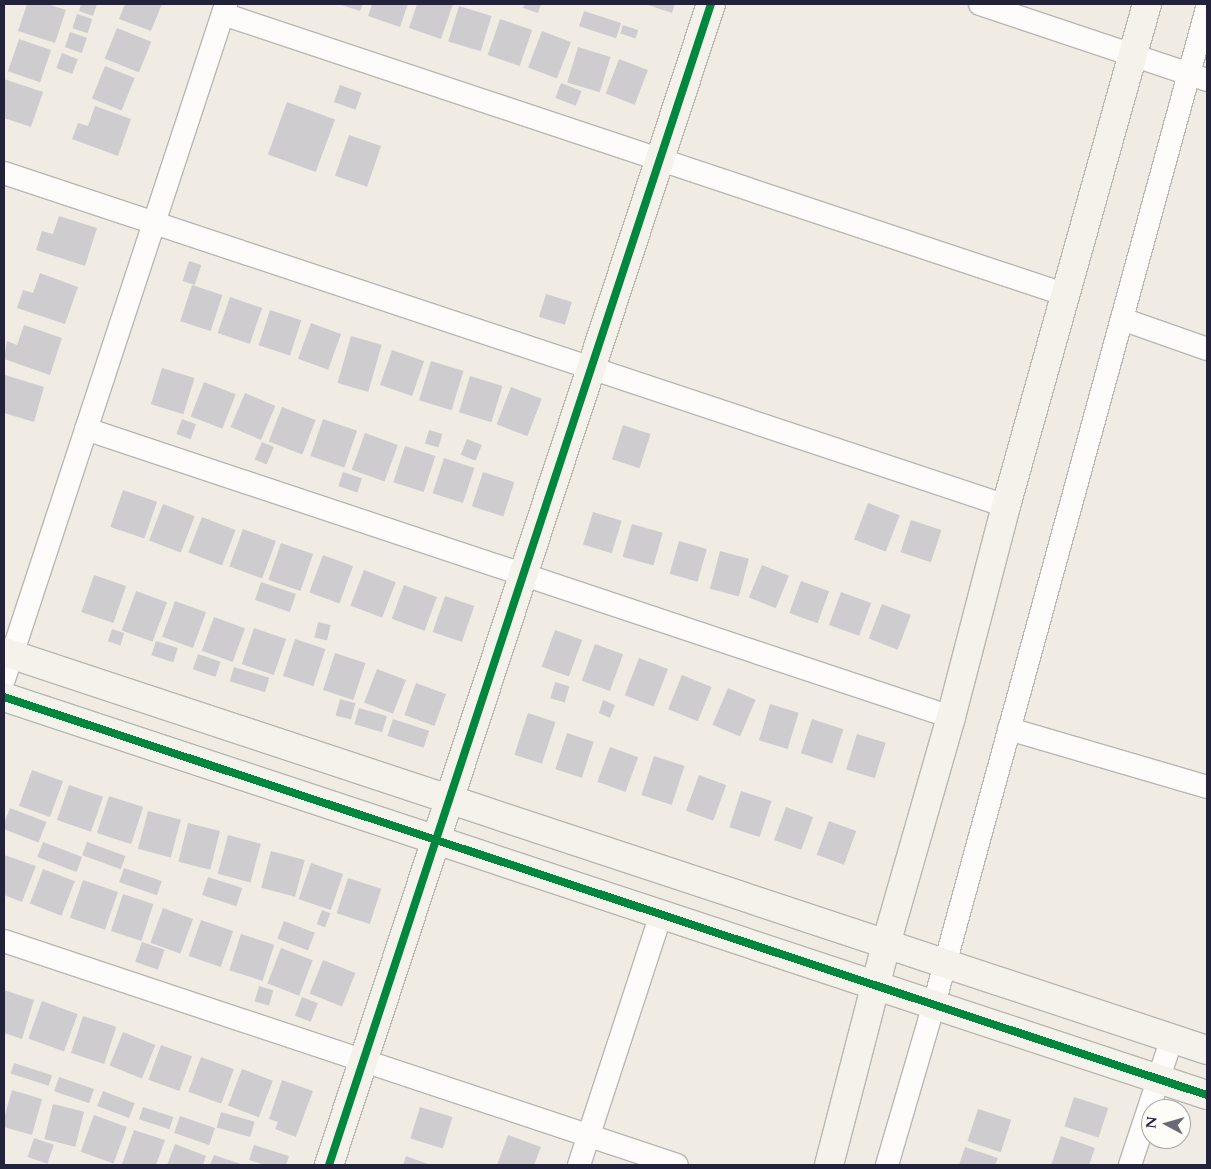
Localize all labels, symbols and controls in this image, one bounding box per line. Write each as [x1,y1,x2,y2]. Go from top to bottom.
north arrow [1141,1099,1191,1149]
text: N [1141,1115,1162,1130]

